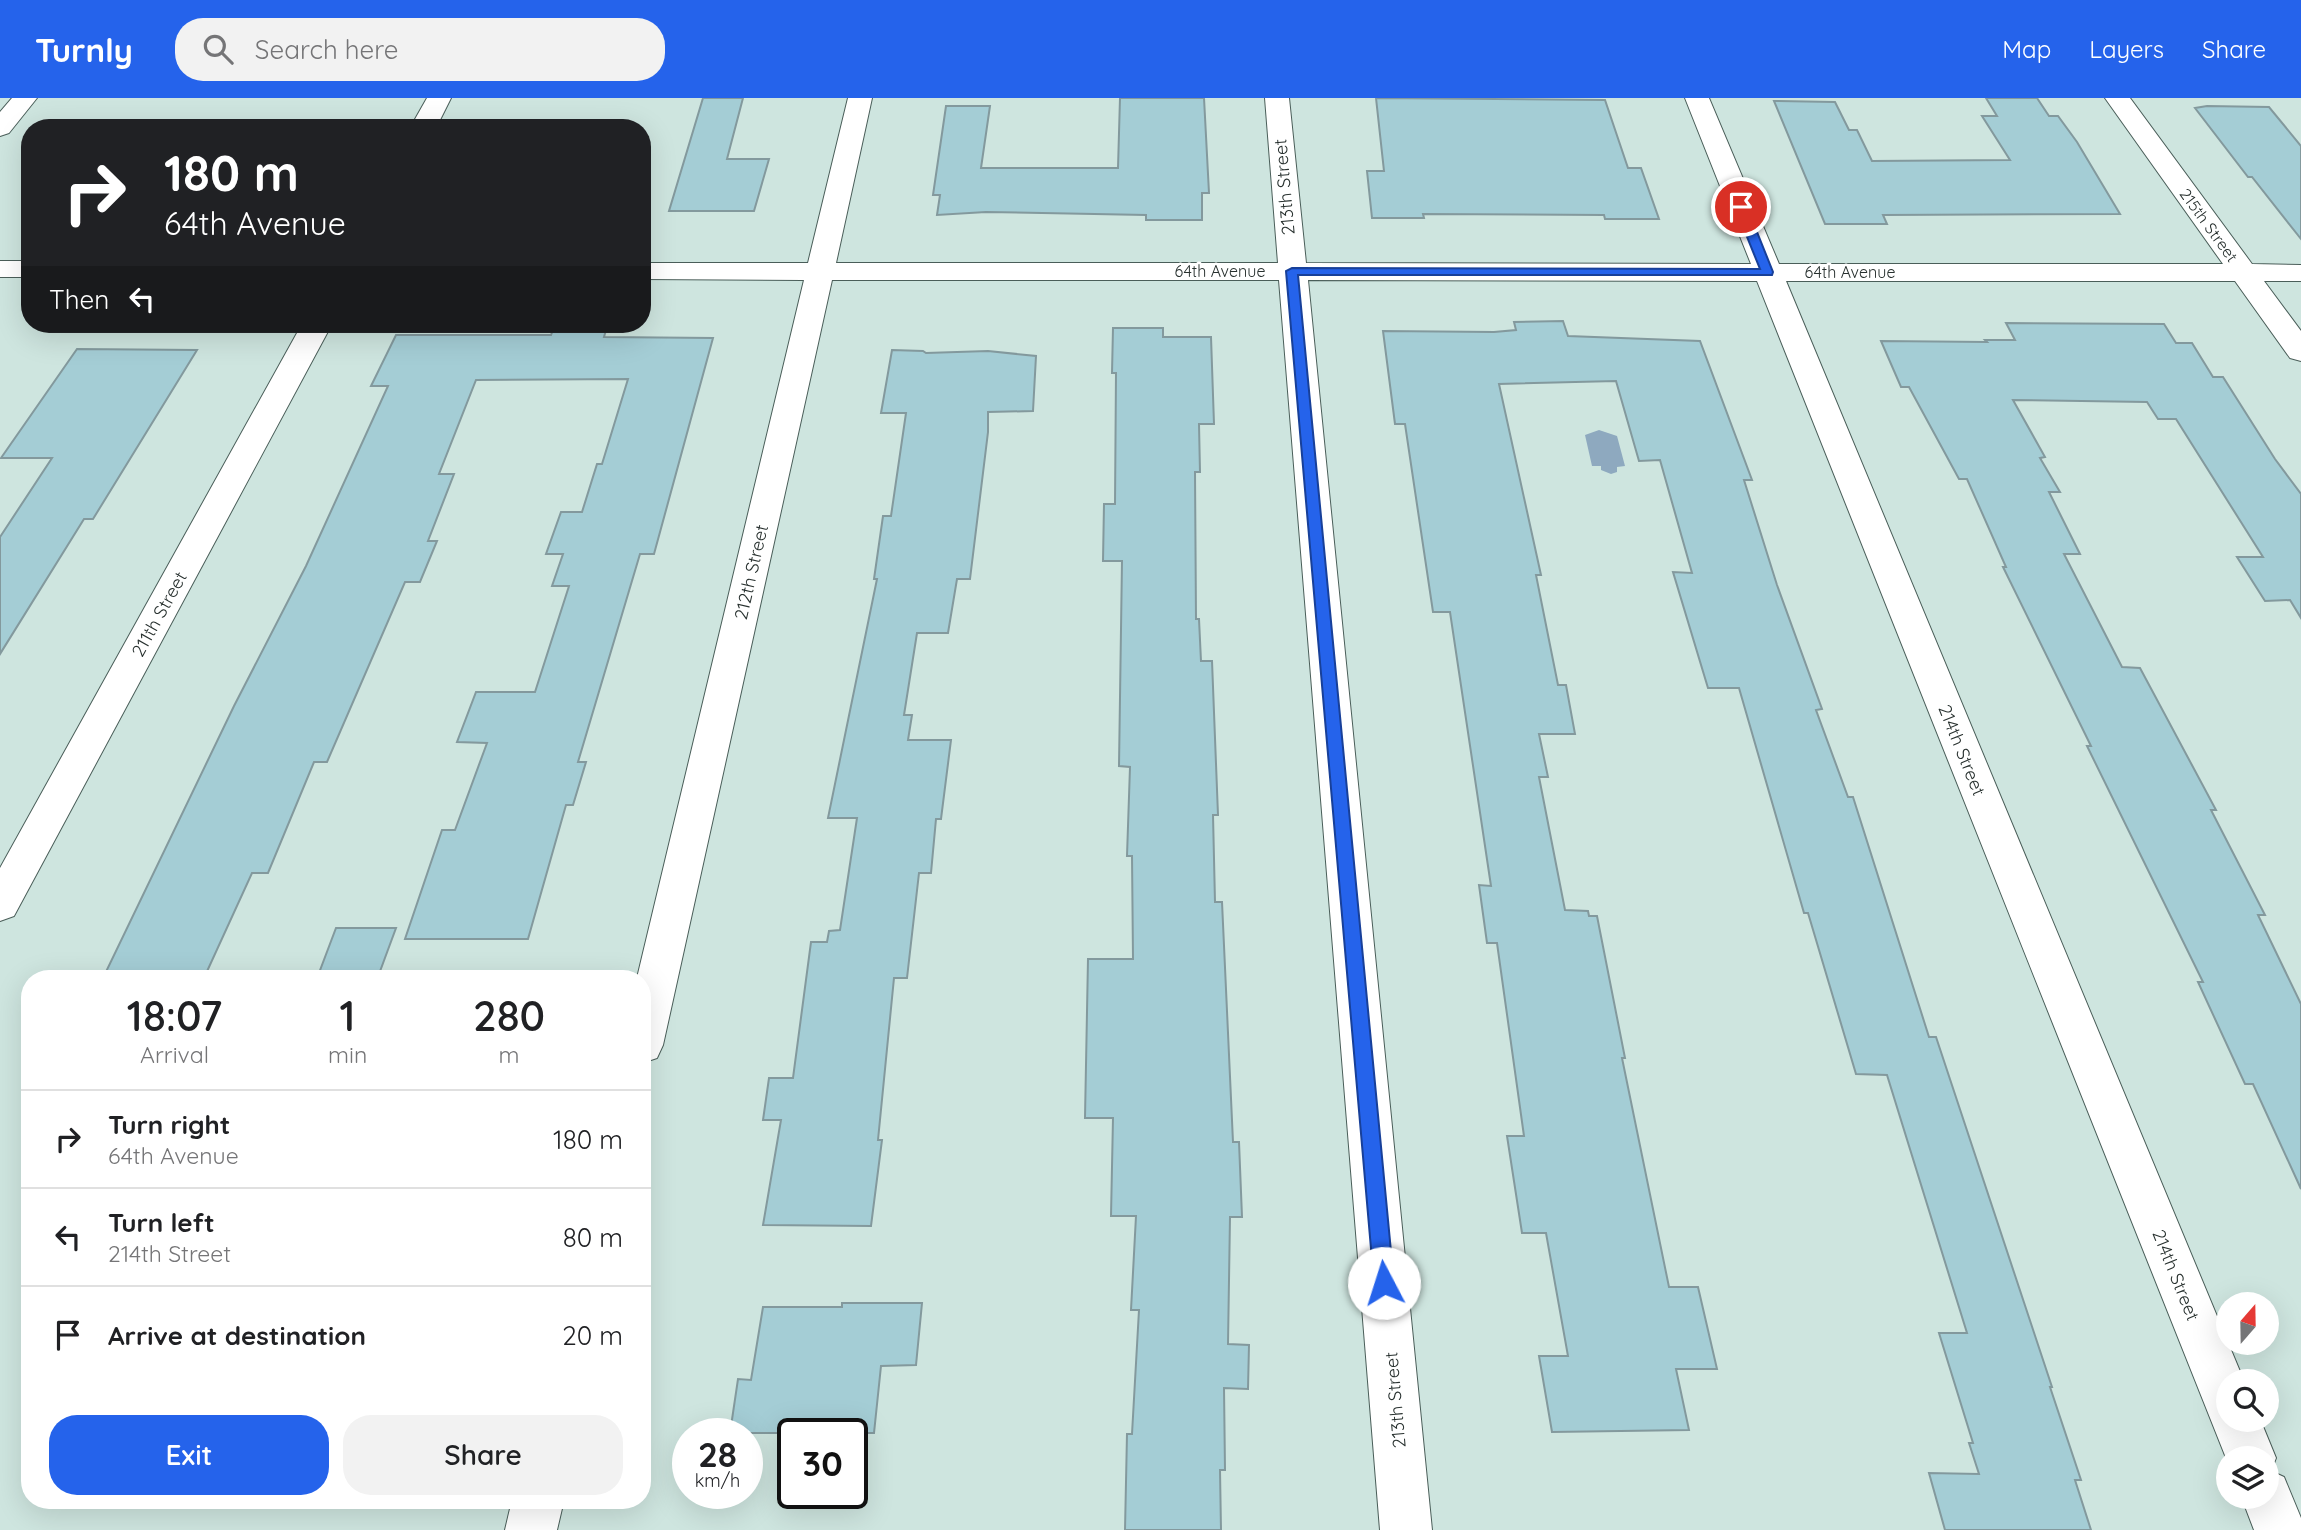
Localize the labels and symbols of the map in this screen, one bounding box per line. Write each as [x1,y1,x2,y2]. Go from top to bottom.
street label: 213th Street [1268,138,1300,236]
pin [1711,177,1771,237]
street label: 215th Street [2176,184,2242,266]
street label: 64th Avenue [1175,261,1265,281]
street label: 64th Avenue [1805,262,1895,282]
street label: 212th Street [729,522,773,622]
street label: 211th Street [126,567,192,661]
street label: 214th Street [1933,701,1991,799]
street label: 214th Street [2147,1226,2205,1324]
position arrow [1347,1246,1421,1320]
north arrow [2216,1292,2278,1354]
street label: 213th Street [1379,1351,1411,1449]
speed limit sign: 30 [777,1418,868,1509]

